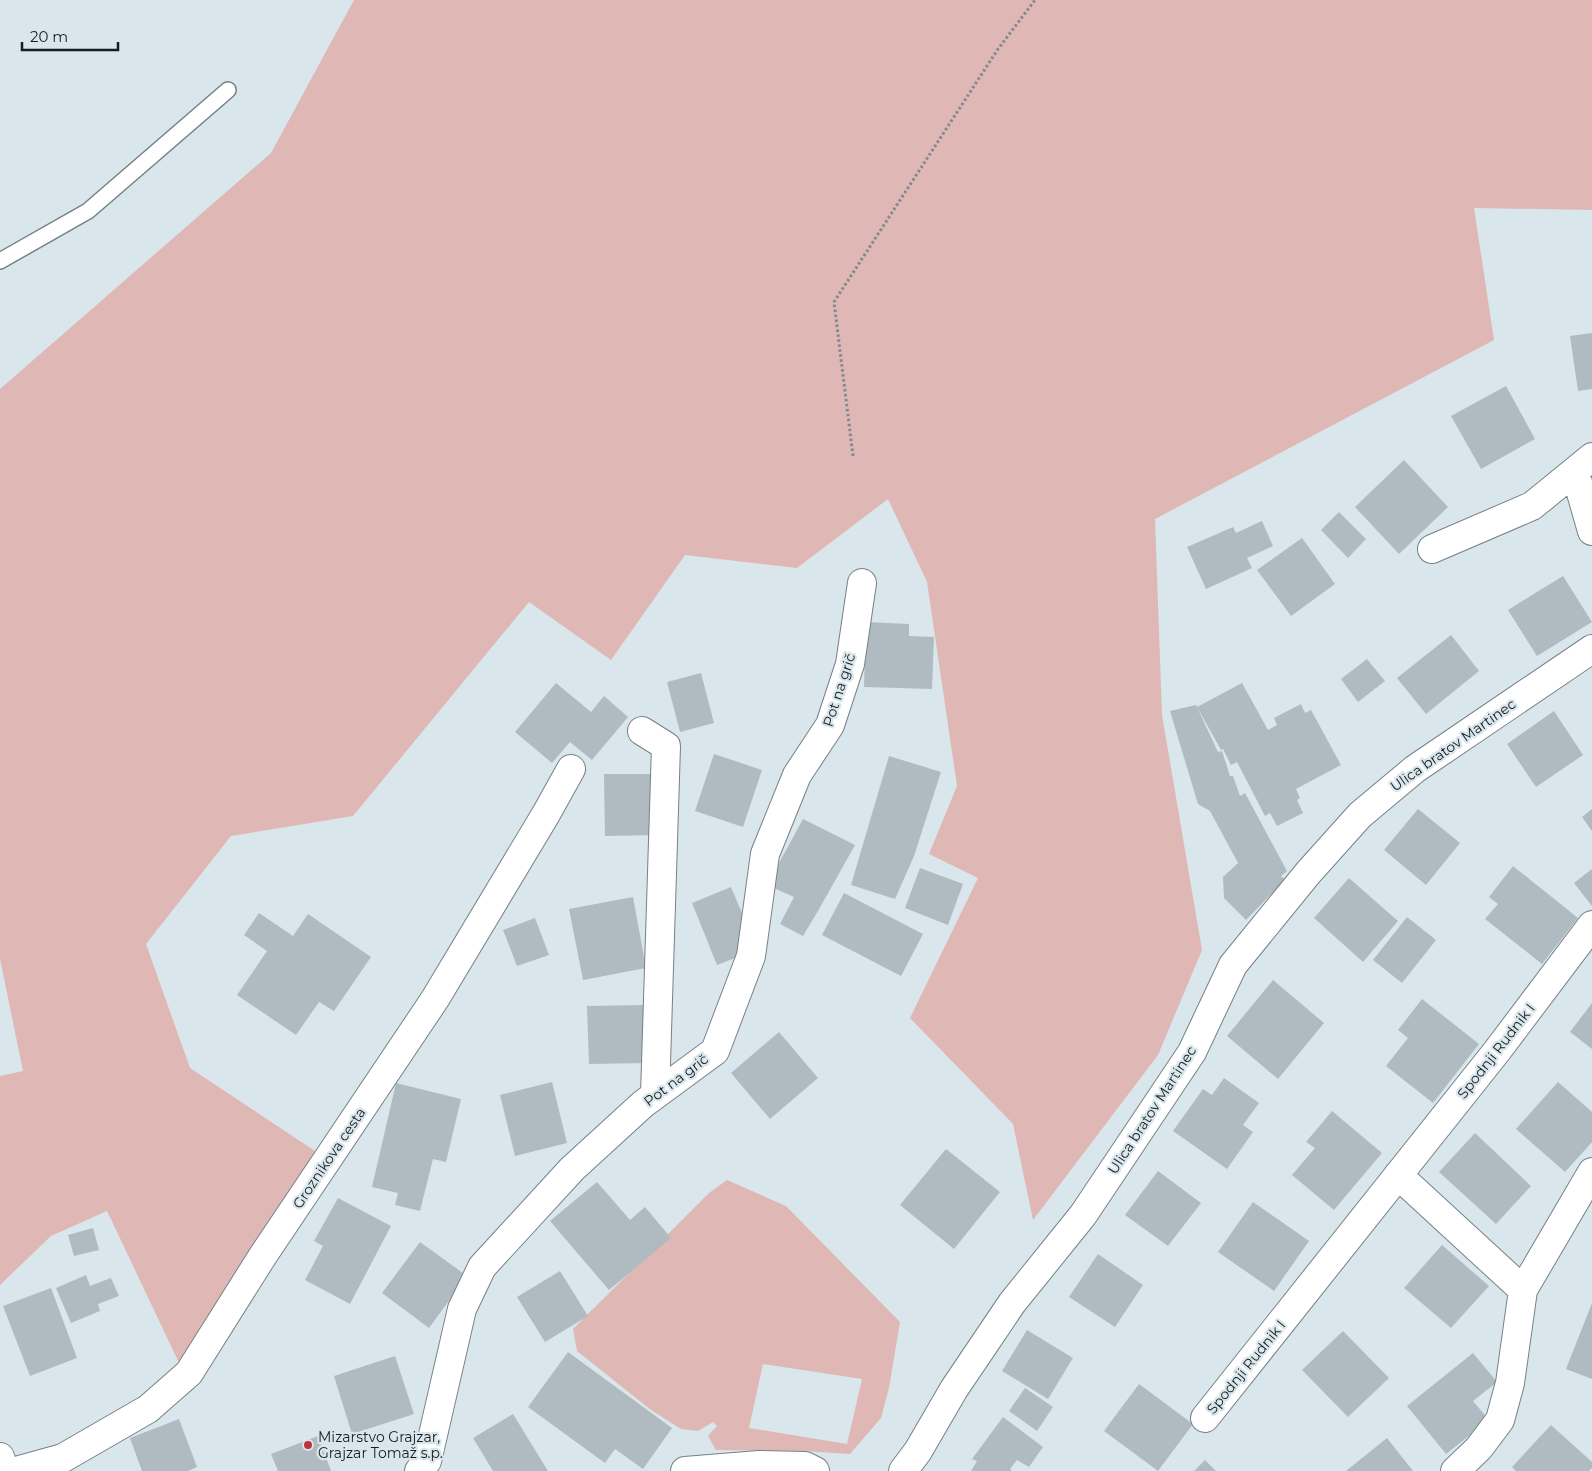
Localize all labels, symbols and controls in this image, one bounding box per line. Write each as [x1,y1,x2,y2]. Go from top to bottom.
scale bar [22,20,119,52]
text: 20 m [30,27,68,46]
street label: Pot na grič [819,651,859,729]
street label: Ulica bratov Martinec [1387,695,1519,795]
street label: Spodnji Rudnik I [1453,1000,1539,1102]
street label: Ulica bratov Martinec [1104,1042,1200,1177]
street label: Pot na grič [640,1050,712,1110]
street label: Groznikova cesta [289,1104,369,1212]
street label: Spodnji Rudnik I [1203,1316,1289,1418]
place label: Mizarstvo Grajzar, Grajzar Tomaž s.p. [318,1428,443,1462]
marker: Mizarstvo Grajzar, Grajzar Tomaž s.p. [302,1439,314,1451]

